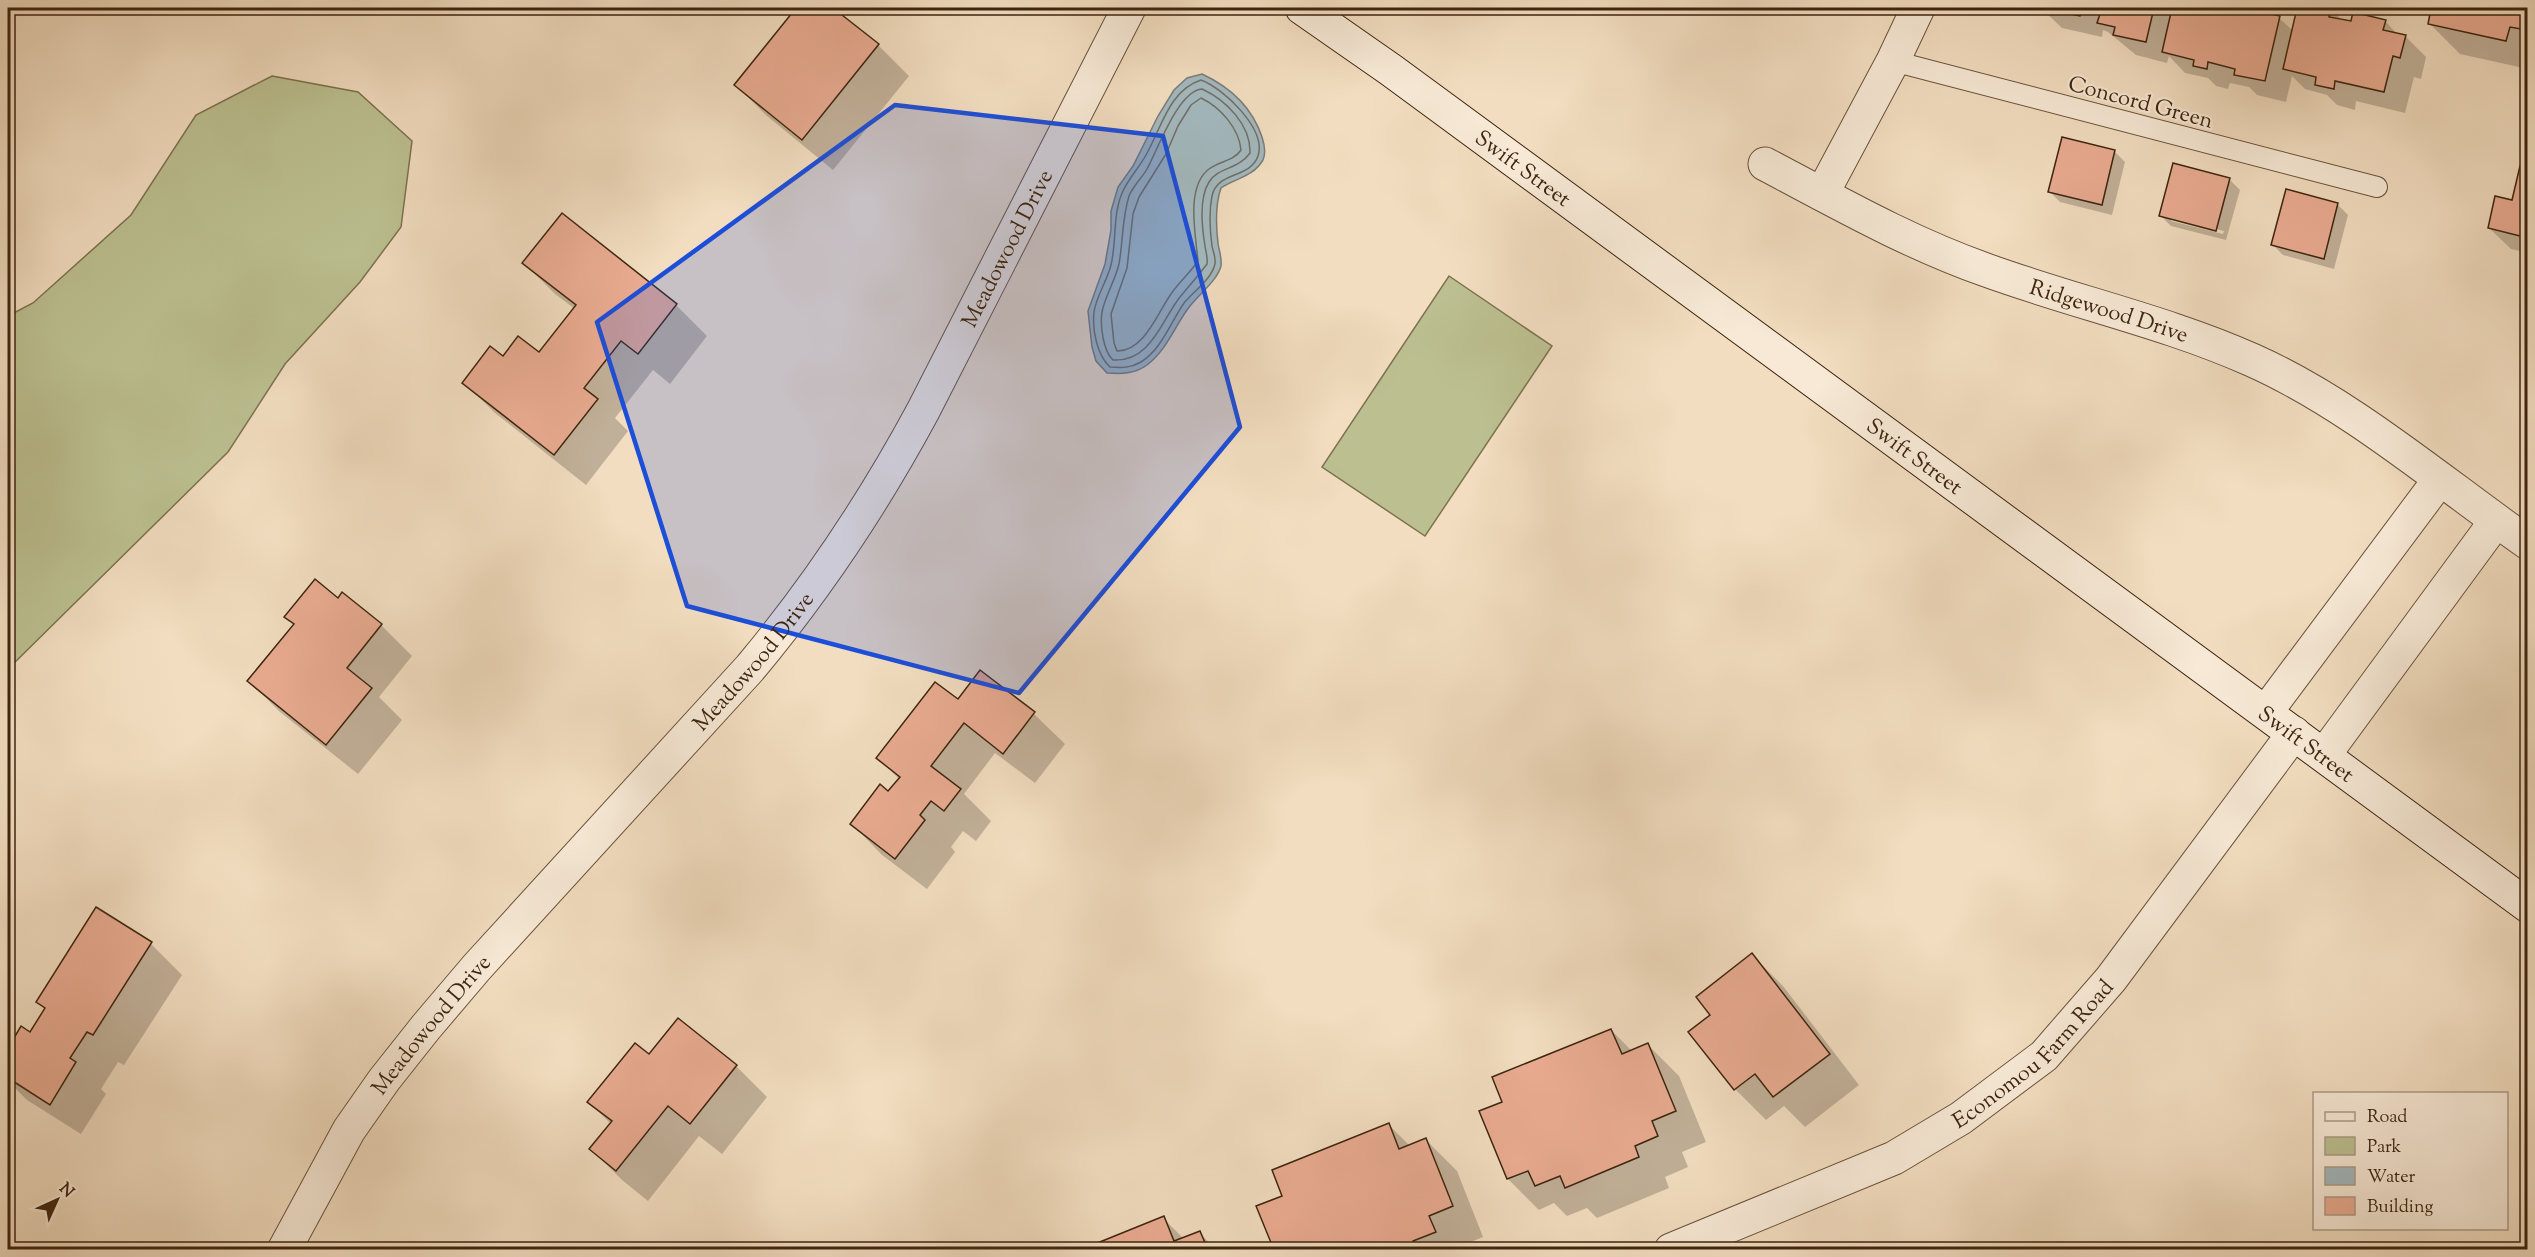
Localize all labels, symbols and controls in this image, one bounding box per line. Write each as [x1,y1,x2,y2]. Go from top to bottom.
street label: Concord Green [2064,69,2216,139]
street label: Swift Street [1467,124,1577,216]
street label: Meadowood Drive [955,165,1063,334]
street label: Ridgewood Drive [2025,273,2192,353]
street label: Swift Street [1859,412,1969,504]
street label: Meadowood Drive [687,586,823,740]
street label: Swift Street [2250,699,2360,792]
street label: Meadowood Drive [365,949,500,1103]
street label: Economou Farm Road [1947,973,2123,1139]
legend [2313,1092,2508,1230]
text: Road [2367,1105,2407,1131]
text: Park [2367,1135,2402,1161]
text: Water [2367,1165,2416,1191]
north arrow [27,1170,87,1230]
text: N [53,1179,79,1204]
text: Building [2367,1195,2433,1221]

